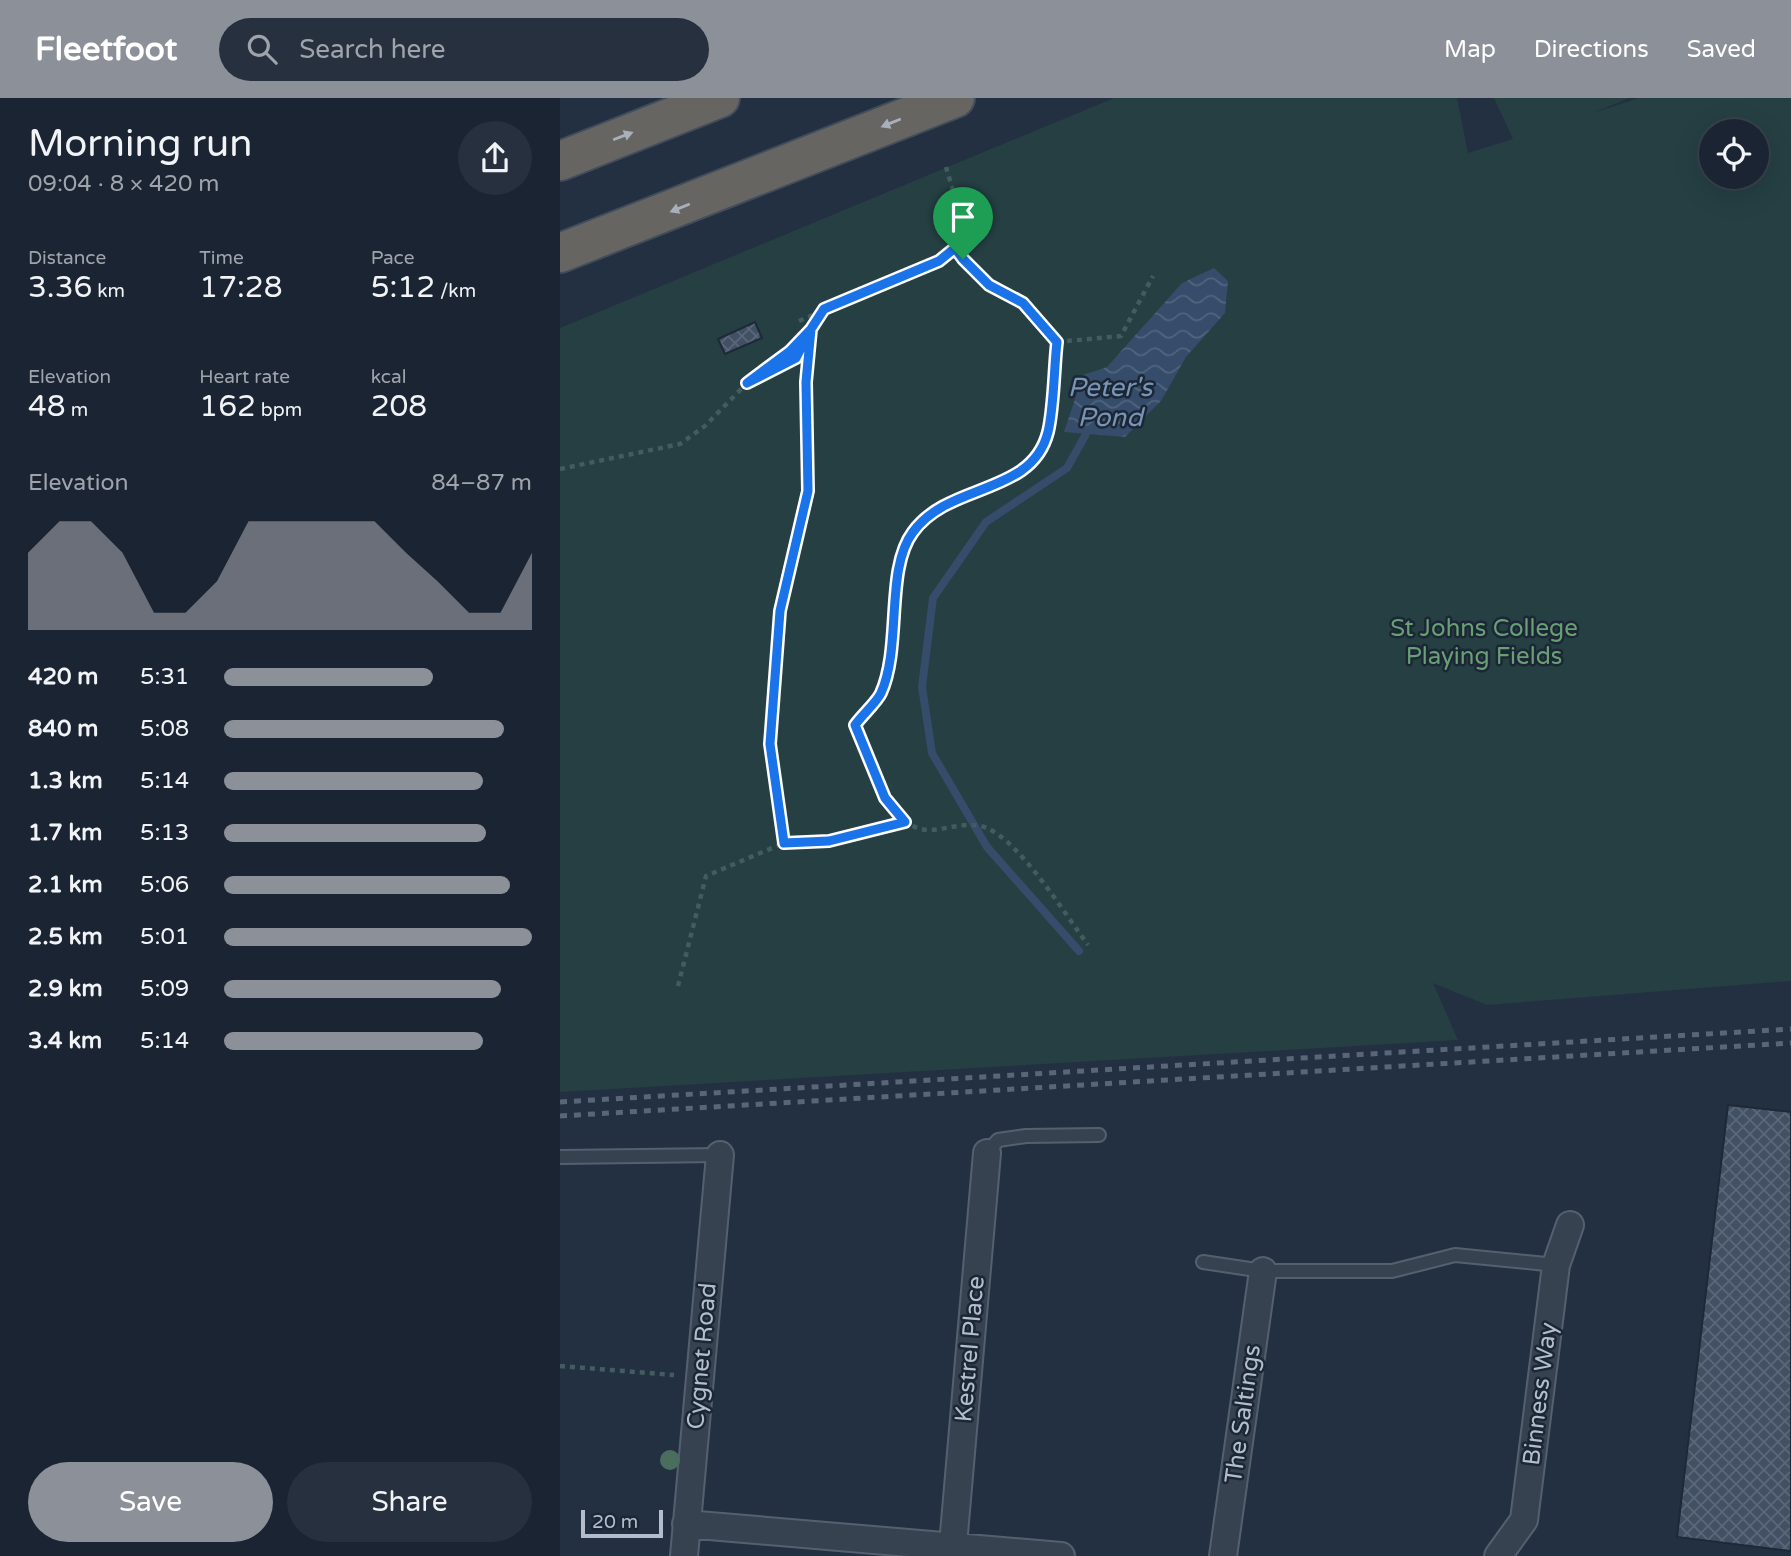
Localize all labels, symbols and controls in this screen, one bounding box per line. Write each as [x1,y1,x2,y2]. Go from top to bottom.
search box [219,18,709,81]
text: Fleetfoot [35,30,177,69]
icon: search [243,30,281,68]
text: Search here [299,34,445,65]
text: Map [1444,35,1496,64]
text: Directions [1534,35,1649,64]
text: Saved [1687,35,1756,64]
one-way arrow [881,118,902,129]
map controls [1699,119,1769,189]
button: locate [1699,119,1769,189]
text: Morning run [28,121,252,167]
button: share [458,121,532,195]
one-way arrow [613,130,634,141]
text: 09:04 · 8 × 420 m [28,170,219,198]
pin [933,187,993,259]
icon: arrive [944,198,982,236]
one-way arrow [669,202,690,213]
text: Distance [28,247,106,269]
text: Time [199,247,244,269]
text: Pace [371,247,414,269]
text: 3.36 [28,269,92,306]
text: 17:28 [199,269,283,306]
text: 5:12 [371,269,435,306]
text: km [92,280,125,302]
text: /km [435,280,476,302]
text: Elevation [28,366,111,388]
text: Heart rate [199,366,290,388]
text: kcal [371,366,406,388]
water label: Peter's Pond [1068,372,1154,433]
text: 48 [28,388,66,425]
text: 162 [199,388,256,425]
text: 208 [371,388,427,425]
text: m [66,399,88,421]
text: bpm [256,399,302,421]
text: Elevation [28,469,129,497]
text: 84–87 m [431,469,532,497]
park label: St Johns College Playing Fields [1390,614,1578,671]
text: 420 m [28,663,98,691]
text: 5:31 [140,663,189,691]
text: 840 m [28,715,98,743]
text: 5:08 [140,715,189,743]
text: 1.3 km [28,767,103,795]
text: 5:14 [140,767,189,795]
text: 1.7 km [28,819,102,847]
text: 5:13 [140,819,189,847]
text: 2.1 km [28,871,103,899]
text: 5:06 [140,871,189,899]
text: 2.5 km [28,923,103,951]
text: 5:01 [140,923,189,951]
text: 2.9 km [28,975,103,1003]
text: 5:09 [140,975,189,1003]
text: 3.4 km [28,1027,102,1055]
text: 5:14 [140,1027,189,1055]
street label: Kestrel Place [949,1275,991,1423]
street label: Cygnet Road [681,1281,723,1431]
street label: Binness Way [1517,1321,1563,1467]
street label: The Saltings [1219,1343,1267,1485]
button: Save [28,1462,273,1542]
button: Share [287,1462,532,1542]
scale bar [581,1507,663,1539]
text: 20 m [592,1511,638,1533]

